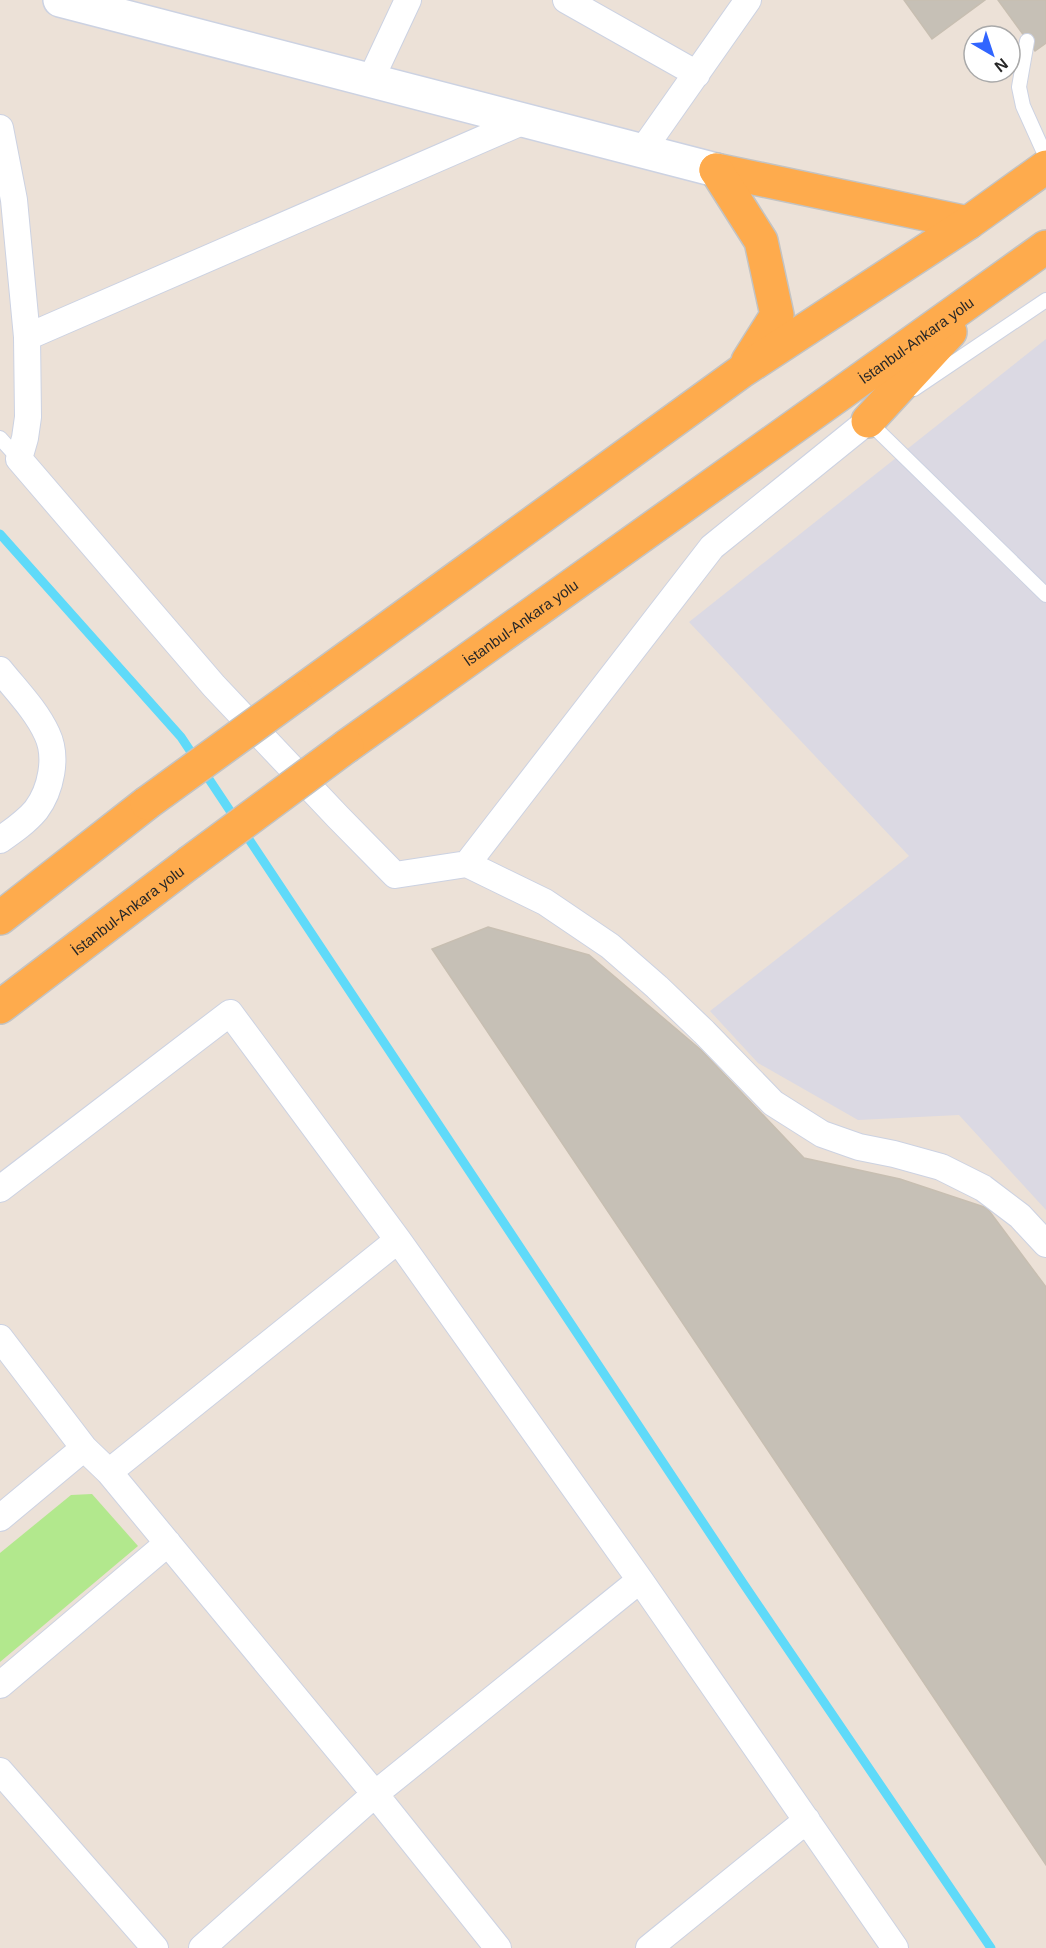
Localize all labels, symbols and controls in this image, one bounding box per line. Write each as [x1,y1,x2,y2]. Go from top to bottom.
north arrow [962,24,1022,84]
text: N [991,55,1011,76]
street label: İstanbul-Ankara yolu [855,293,977,387]
street label: İstanbul-Ankara yolu [460,576,581,669]
street label: İstanbul-Ankara yolu [68,862,187,958]

